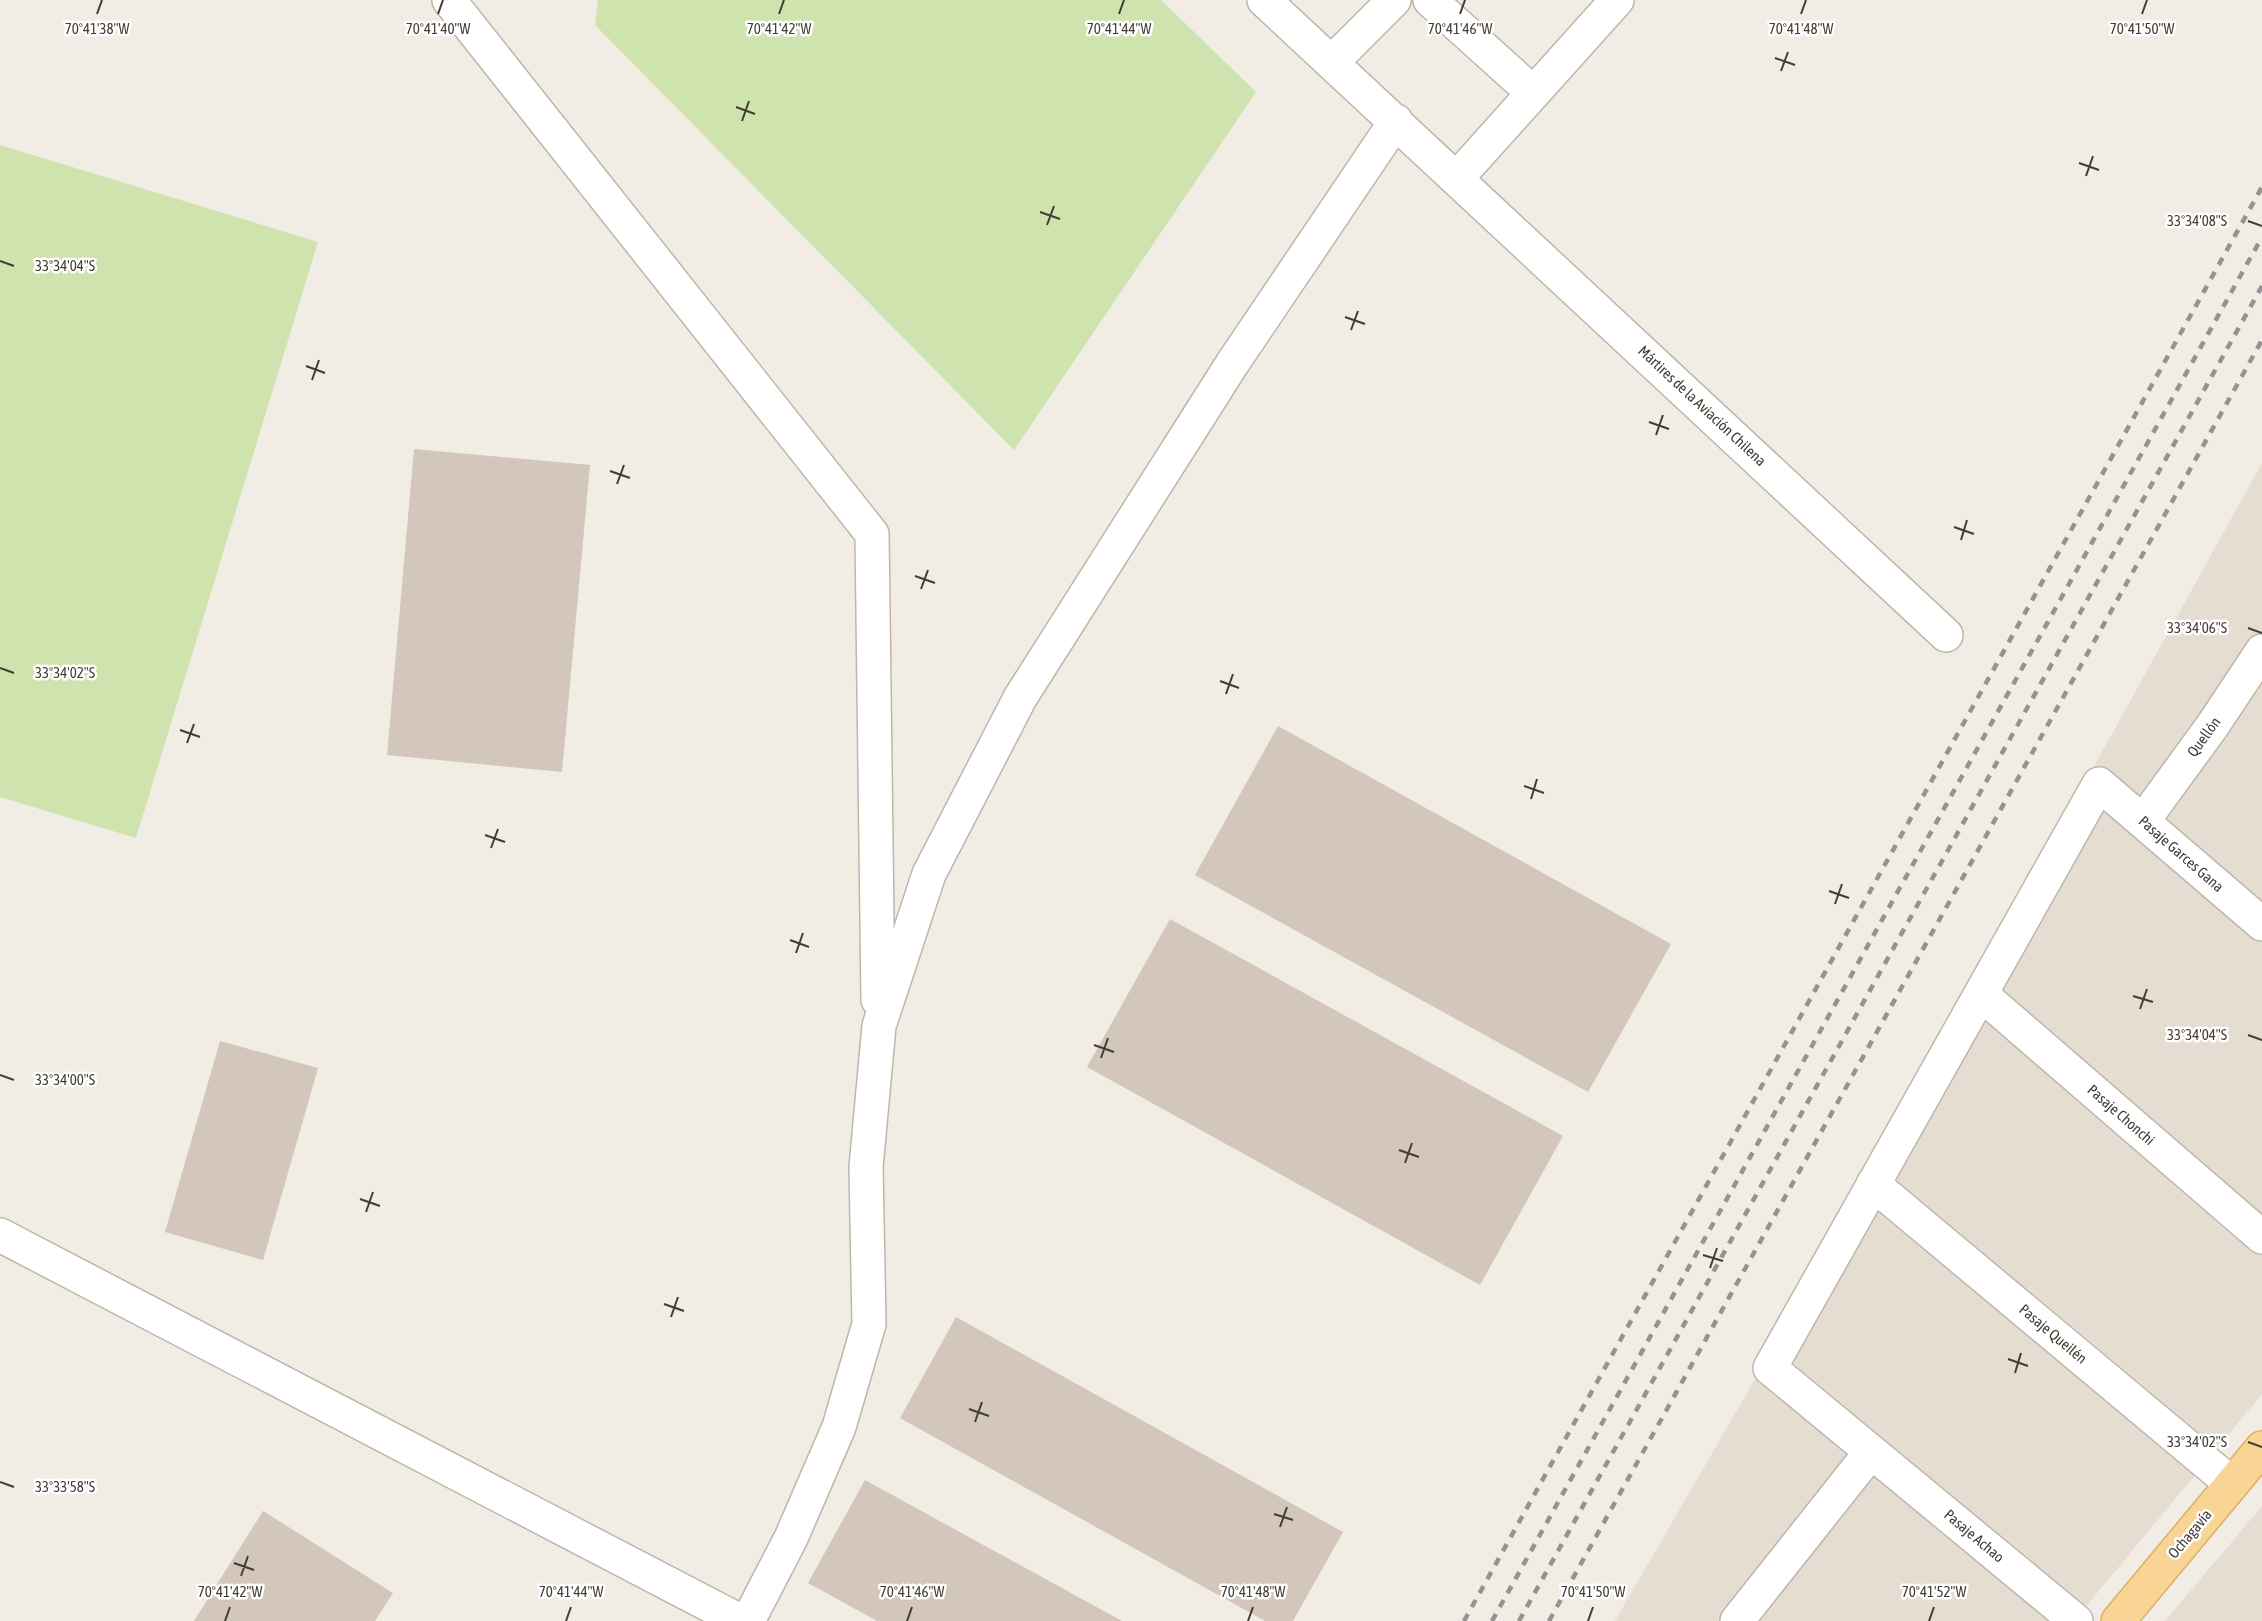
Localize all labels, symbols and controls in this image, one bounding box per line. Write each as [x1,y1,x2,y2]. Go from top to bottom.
text: 70°41'38"W [65,20,129,37]
text: 70°41'40"W [406,20,470,37]
text: 70°41'42"W [747,20,811,37]
text: 70°41'44"W [1087,20,1151,37]
text: 70°41'46"W [1428,20,1492,37]
text: 70°41'48"W [1769,20,1833,37]
text: 70°41'50"W [2110,20,2174,37]
text: 33°34'08"S [2167,212,2227,229]
text: 33°34'04"S [35,257,95,274]
street label: Mártires de la Aviación Chilena [1635,342,1770,469]
text: 33°34'06"S [2167,619,2227,636]
text: 33°34'02"S [35,664,95,681]
street label: Quellón [2184,714,2224,760]
street label: Pasaje Garces Gana [2135,812,2227,895]
text: 33°34'04"S [2167,1026,2227,1043]
text: 33°34'00"S [35,1071,95,1088]
street label: Pasaje Chonchi [2084,1081,2158,1148]
street label: Pasaje Queilén [2016,1300,2090,1367]
text: 33°34'02"S [2167,1433,2227,1450]
text: 33°33'58"S [35,1478,95,1495]
street label: Pasaje Achao [1941,1506,2008,1566]
street label: Ochagavía [2164,1506,2215,1561]
text: 70°41'42"W [198,1583,262,1600]
text: 70°41'44"W [539,1583,603,1600]
text: 70°41'46"W [880,1583,944,1600]
text: 70°41'48"W [1221,1583,1285,1600]
text: 70°41'50"W [1561,1583,1625,1600]
text: 70°41'52"W [1902,1583,1966,1600]

